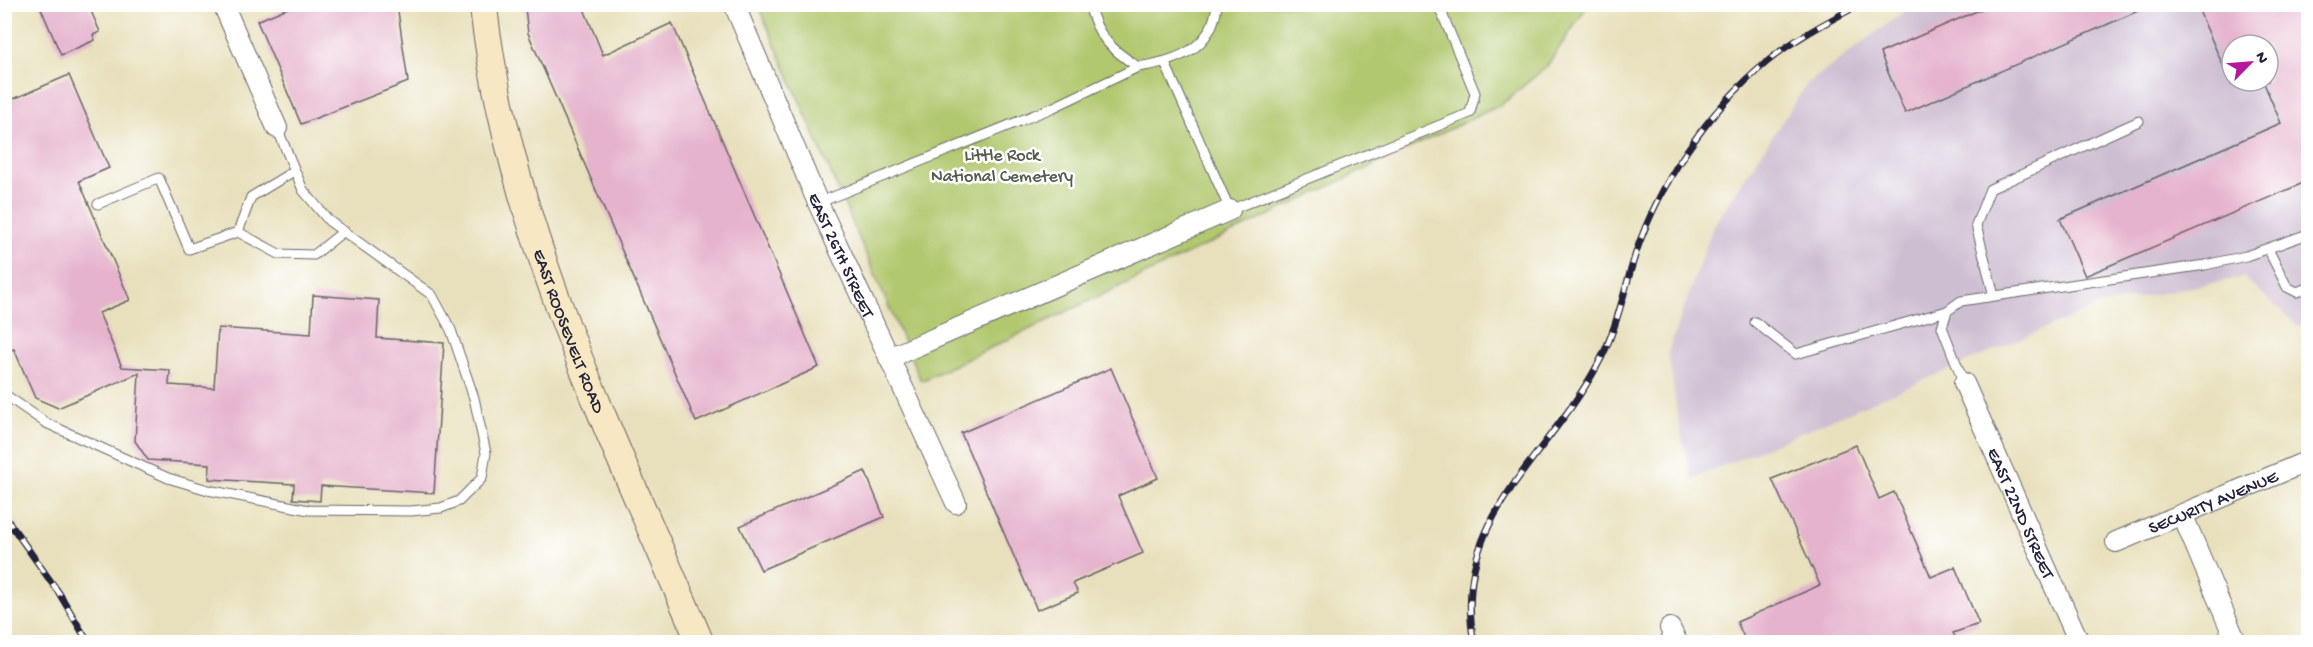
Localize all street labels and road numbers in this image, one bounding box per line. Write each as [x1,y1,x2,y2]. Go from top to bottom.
street label: EAST 26TH STREET [802,190,878,322]
street label: EAST ROOSEVELT ROAD [527,247,608,417]
street label: EAST 22ND STREET [1981,445,2058,583]
street label: SECURITY AVENUE [2146,467,2282,540]

